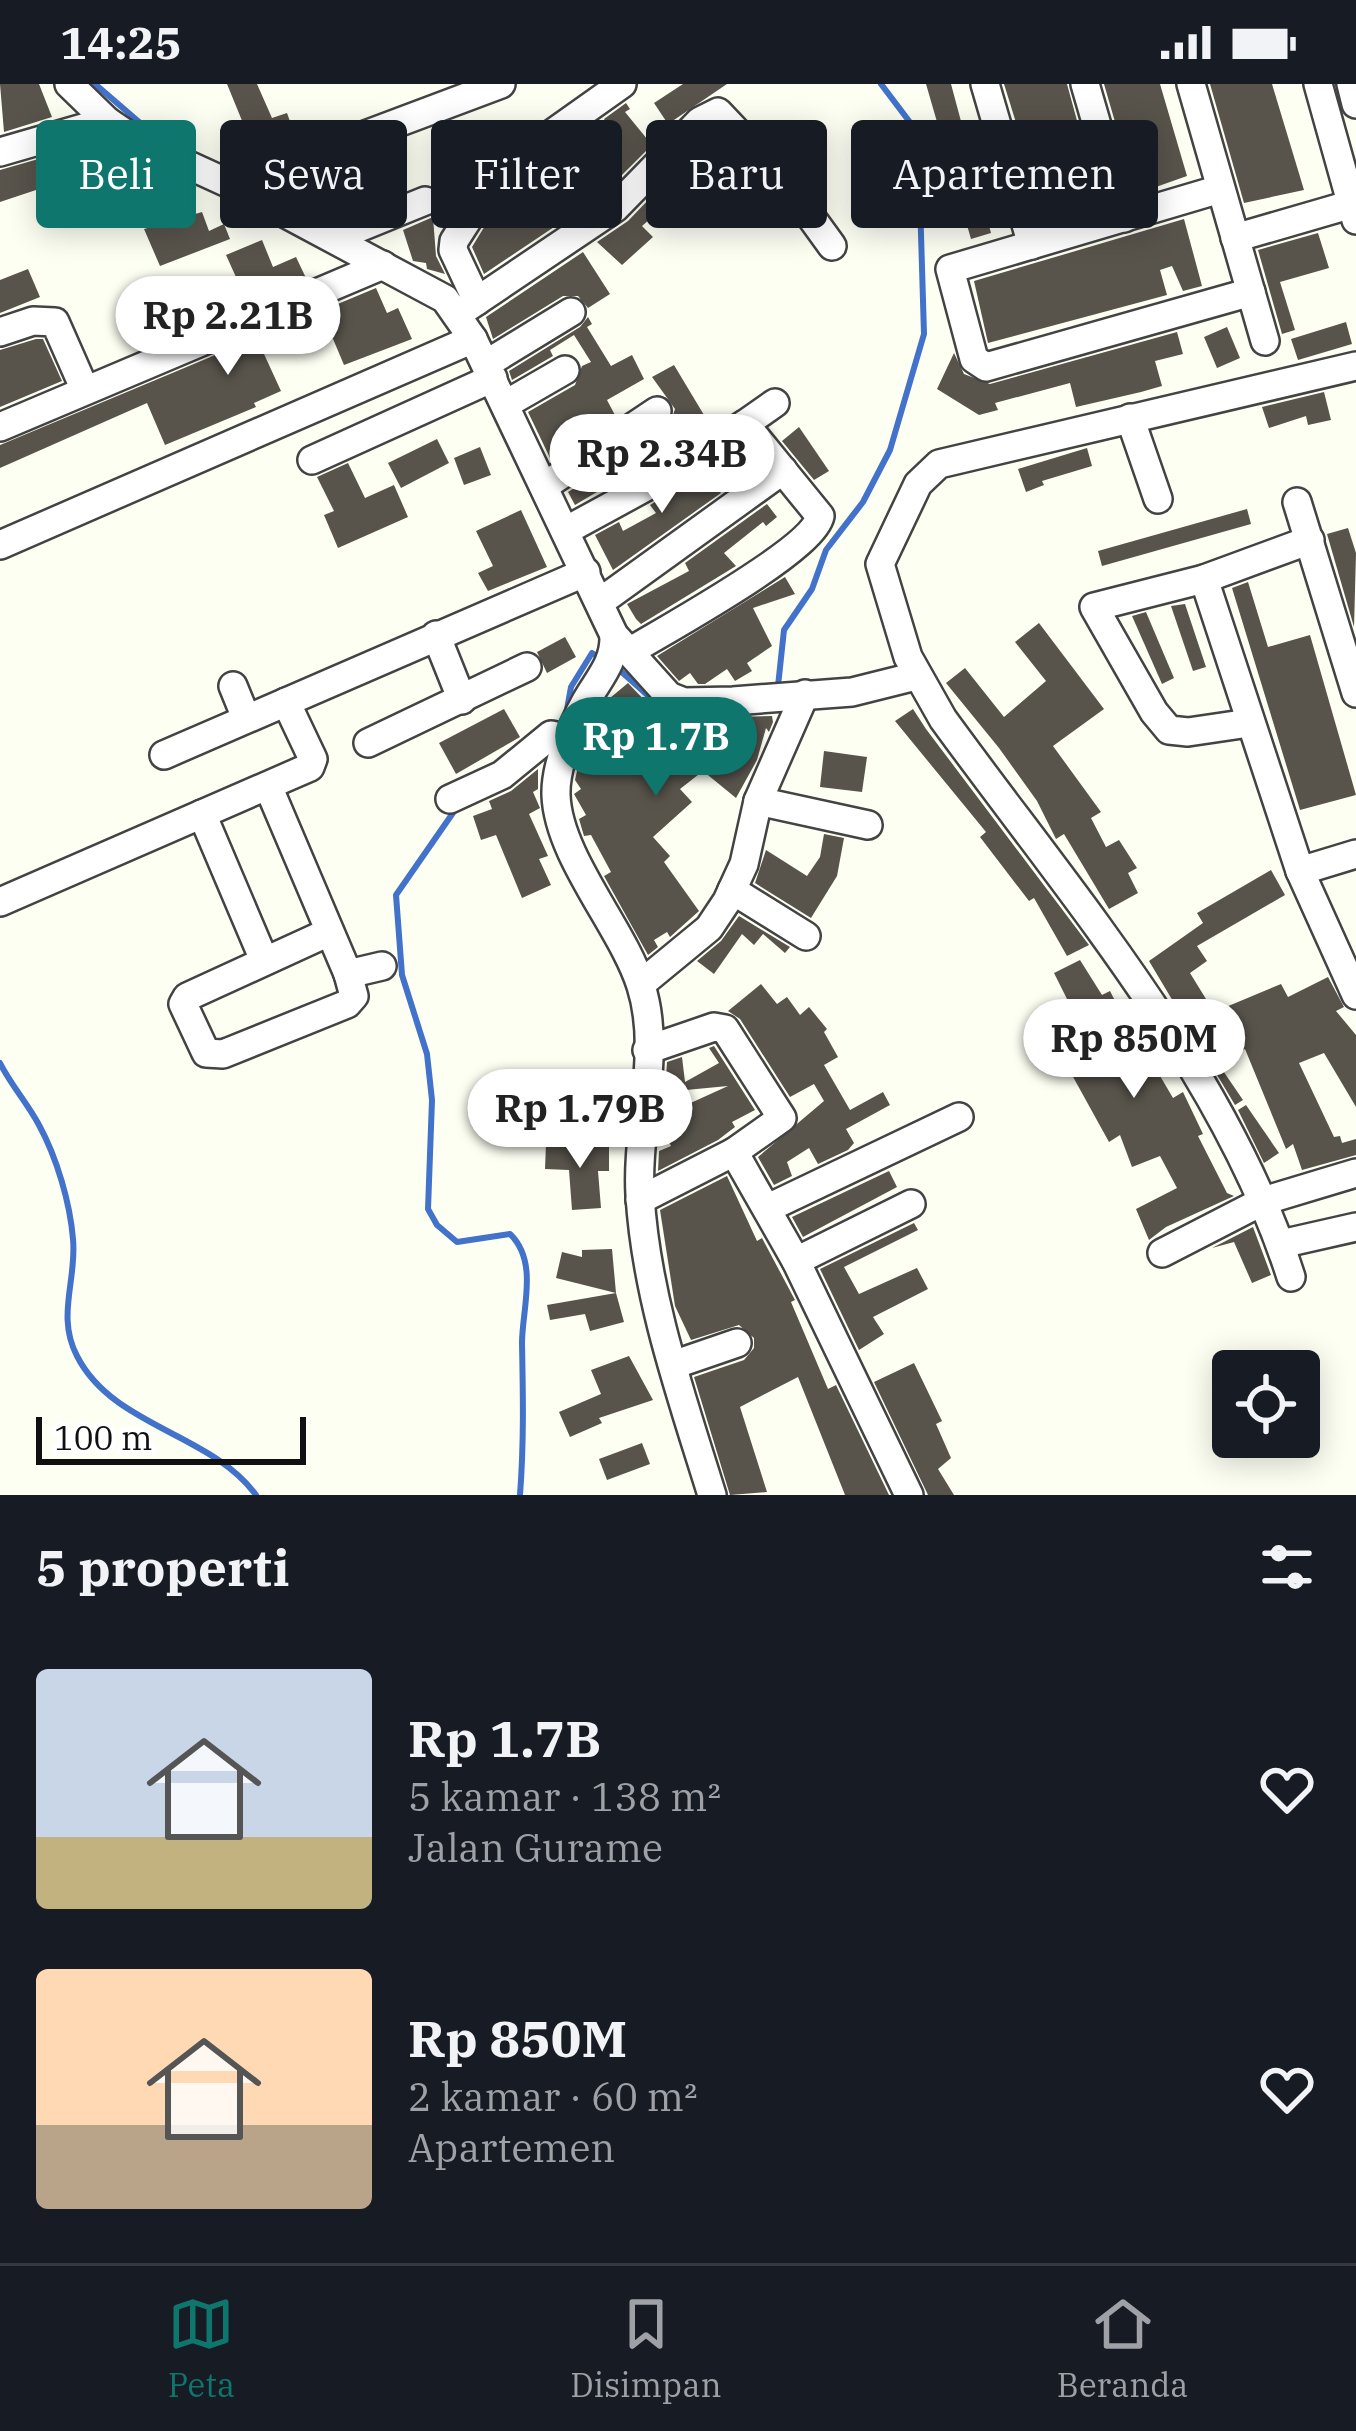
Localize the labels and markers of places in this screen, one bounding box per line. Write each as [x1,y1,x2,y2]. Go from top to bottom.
pin: Rp 2.21B [104,276,352,378]
pin: Rp 2.34B [538,414,786,516]
pin: Rp 1.7B [545,697,767,799]
pin: Rp 850M [1023,999,1245,1101]
pin: Rp 1.79B [456,1069,704,1171]

